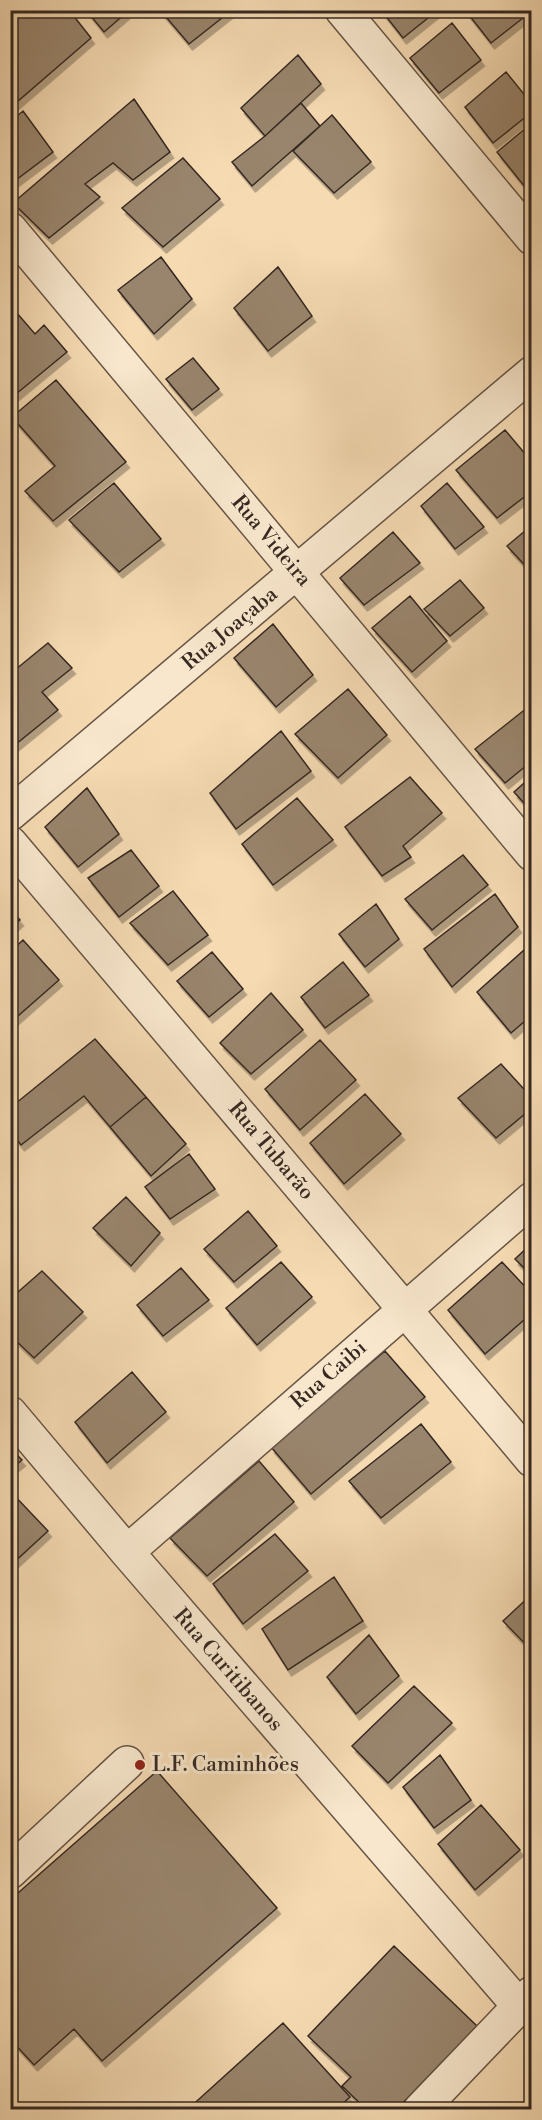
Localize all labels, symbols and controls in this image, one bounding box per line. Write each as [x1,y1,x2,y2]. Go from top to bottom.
street label: Rua Videira [225,490,317,592]
street label: Rua Joaçaba [177,581,283,676]
street label: Rua Tubarão [222,1097,320,1205]
street label: Rua Caibi [286,1335,372,1415]
street label: Rua Curitibanos [168,1603,288,1737]
place label: L.F. Caminhões [152,1752,299,1778]
marker: L.F. Caminhões [133,1758,147,1772]

